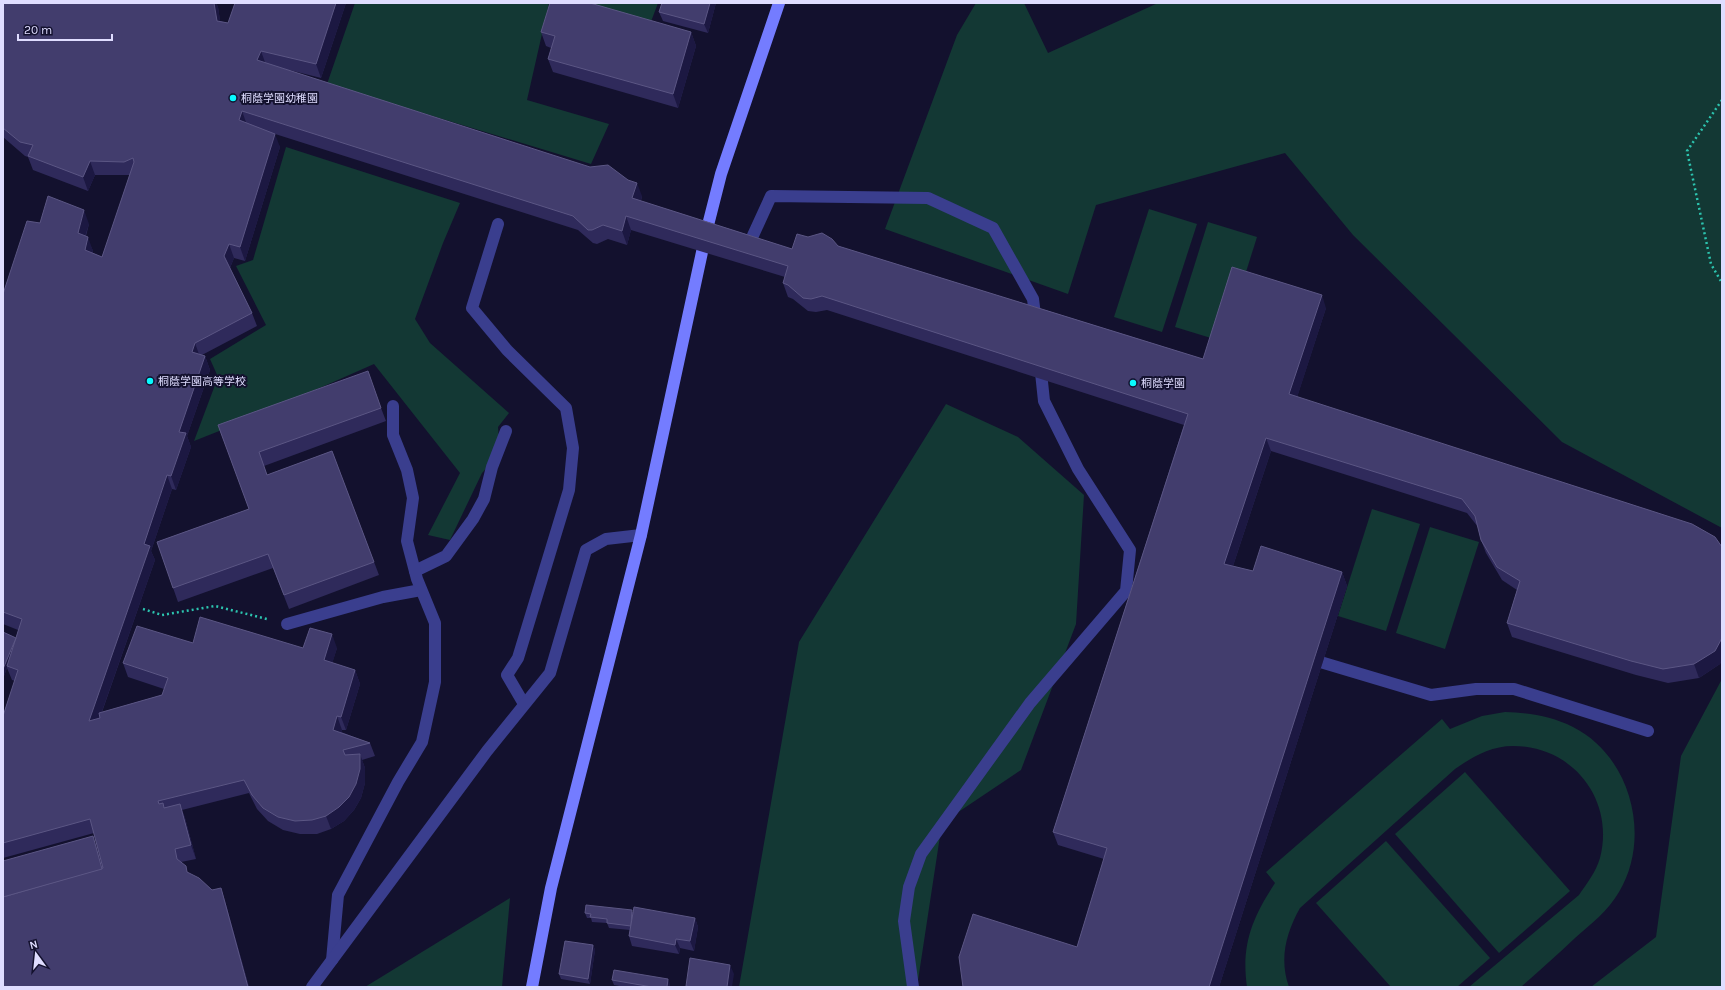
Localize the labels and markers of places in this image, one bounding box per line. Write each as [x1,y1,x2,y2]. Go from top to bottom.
place label: 桐蔭学園幼稚園 [241,92,318,105]
marker: 桐蔭学園幼稚園 [228,93,238,103]
place label: 桐蔭学園高等学校 [158,375,246,388]
marker: 桐蔭学園高等学校 [145,376,155,386]
place label: 桐蔭学園 [1141,377,1185,390]
marker: 桐蔭学園 [1128,378,1138,388]

